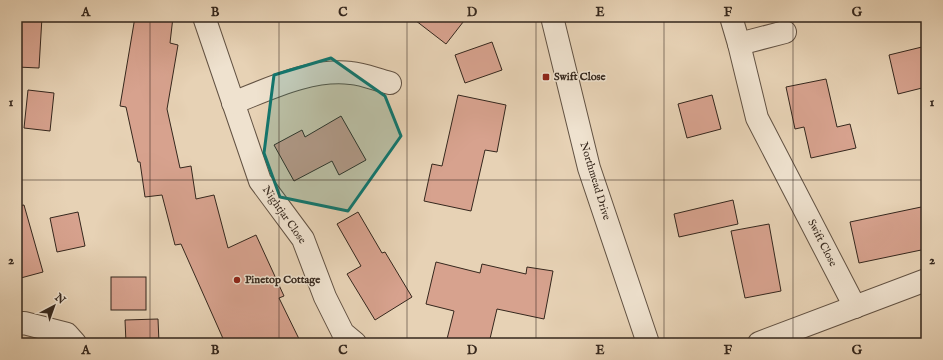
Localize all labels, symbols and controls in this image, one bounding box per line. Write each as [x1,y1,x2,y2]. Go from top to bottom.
text: A [81,4,92,21]
text: B [211,4,220,21]
text: C [338,4,348,21]
text: D [467,4,478,21]
text: E [595,4,605,21]
text: F [724,4,733,21]
text: G [852,4,863,21]
place label: Swift Close [554,70,606,84]
marker: Swift Close [541,72,551,82]
text: 1 [9,94,14,111]
text: 1 [930,94,935,111]
street label: Northmead Drive [576,140,614,222]
street label: Nightjar Close [259,183,309,247]
street label: Swift Close [804,217,840,269]
text: 2 [8,252,14,269]
text: 2 [929,252,935,269]
place label: Pinetop Cottage [245,273,320,287]
marker: Pinetop Cottage [232,275,242,285]
north arrow [34,286,74,326]
text: N [51,290,68,308]
text: A [81,342,92,359]
text: B [211,342,220,359]
text: C [338,342,348,359]
text: D [467,342,478,359]
text: E [595,342,605,359]
text: F [724,342,733,359]
text: G [852,342,863,359]

